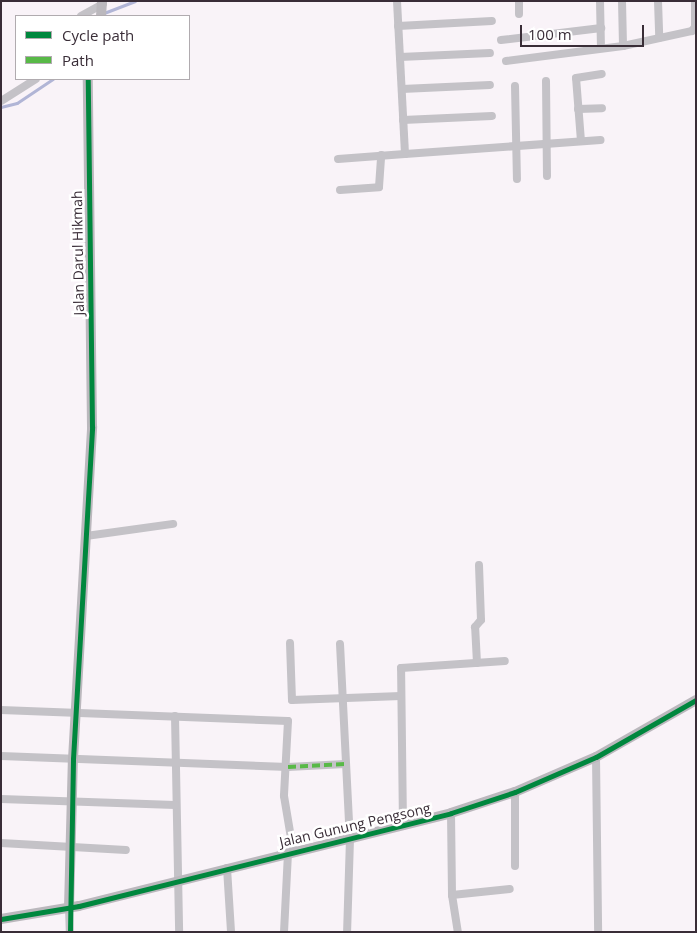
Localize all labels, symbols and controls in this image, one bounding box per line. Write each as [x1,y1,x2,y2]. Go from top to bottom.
legend [15,15,190,80]
scale bar [522,15,646,47]
text: 100 m [528,24,572,44]
text: Cycle path [62,25,134,45]
text: Path [62,50,94,70]
street label: Jalan Darul Hikmah [69,190,87,316]
street label: Jalan Gunung Pengsong [278,799,432,851]

